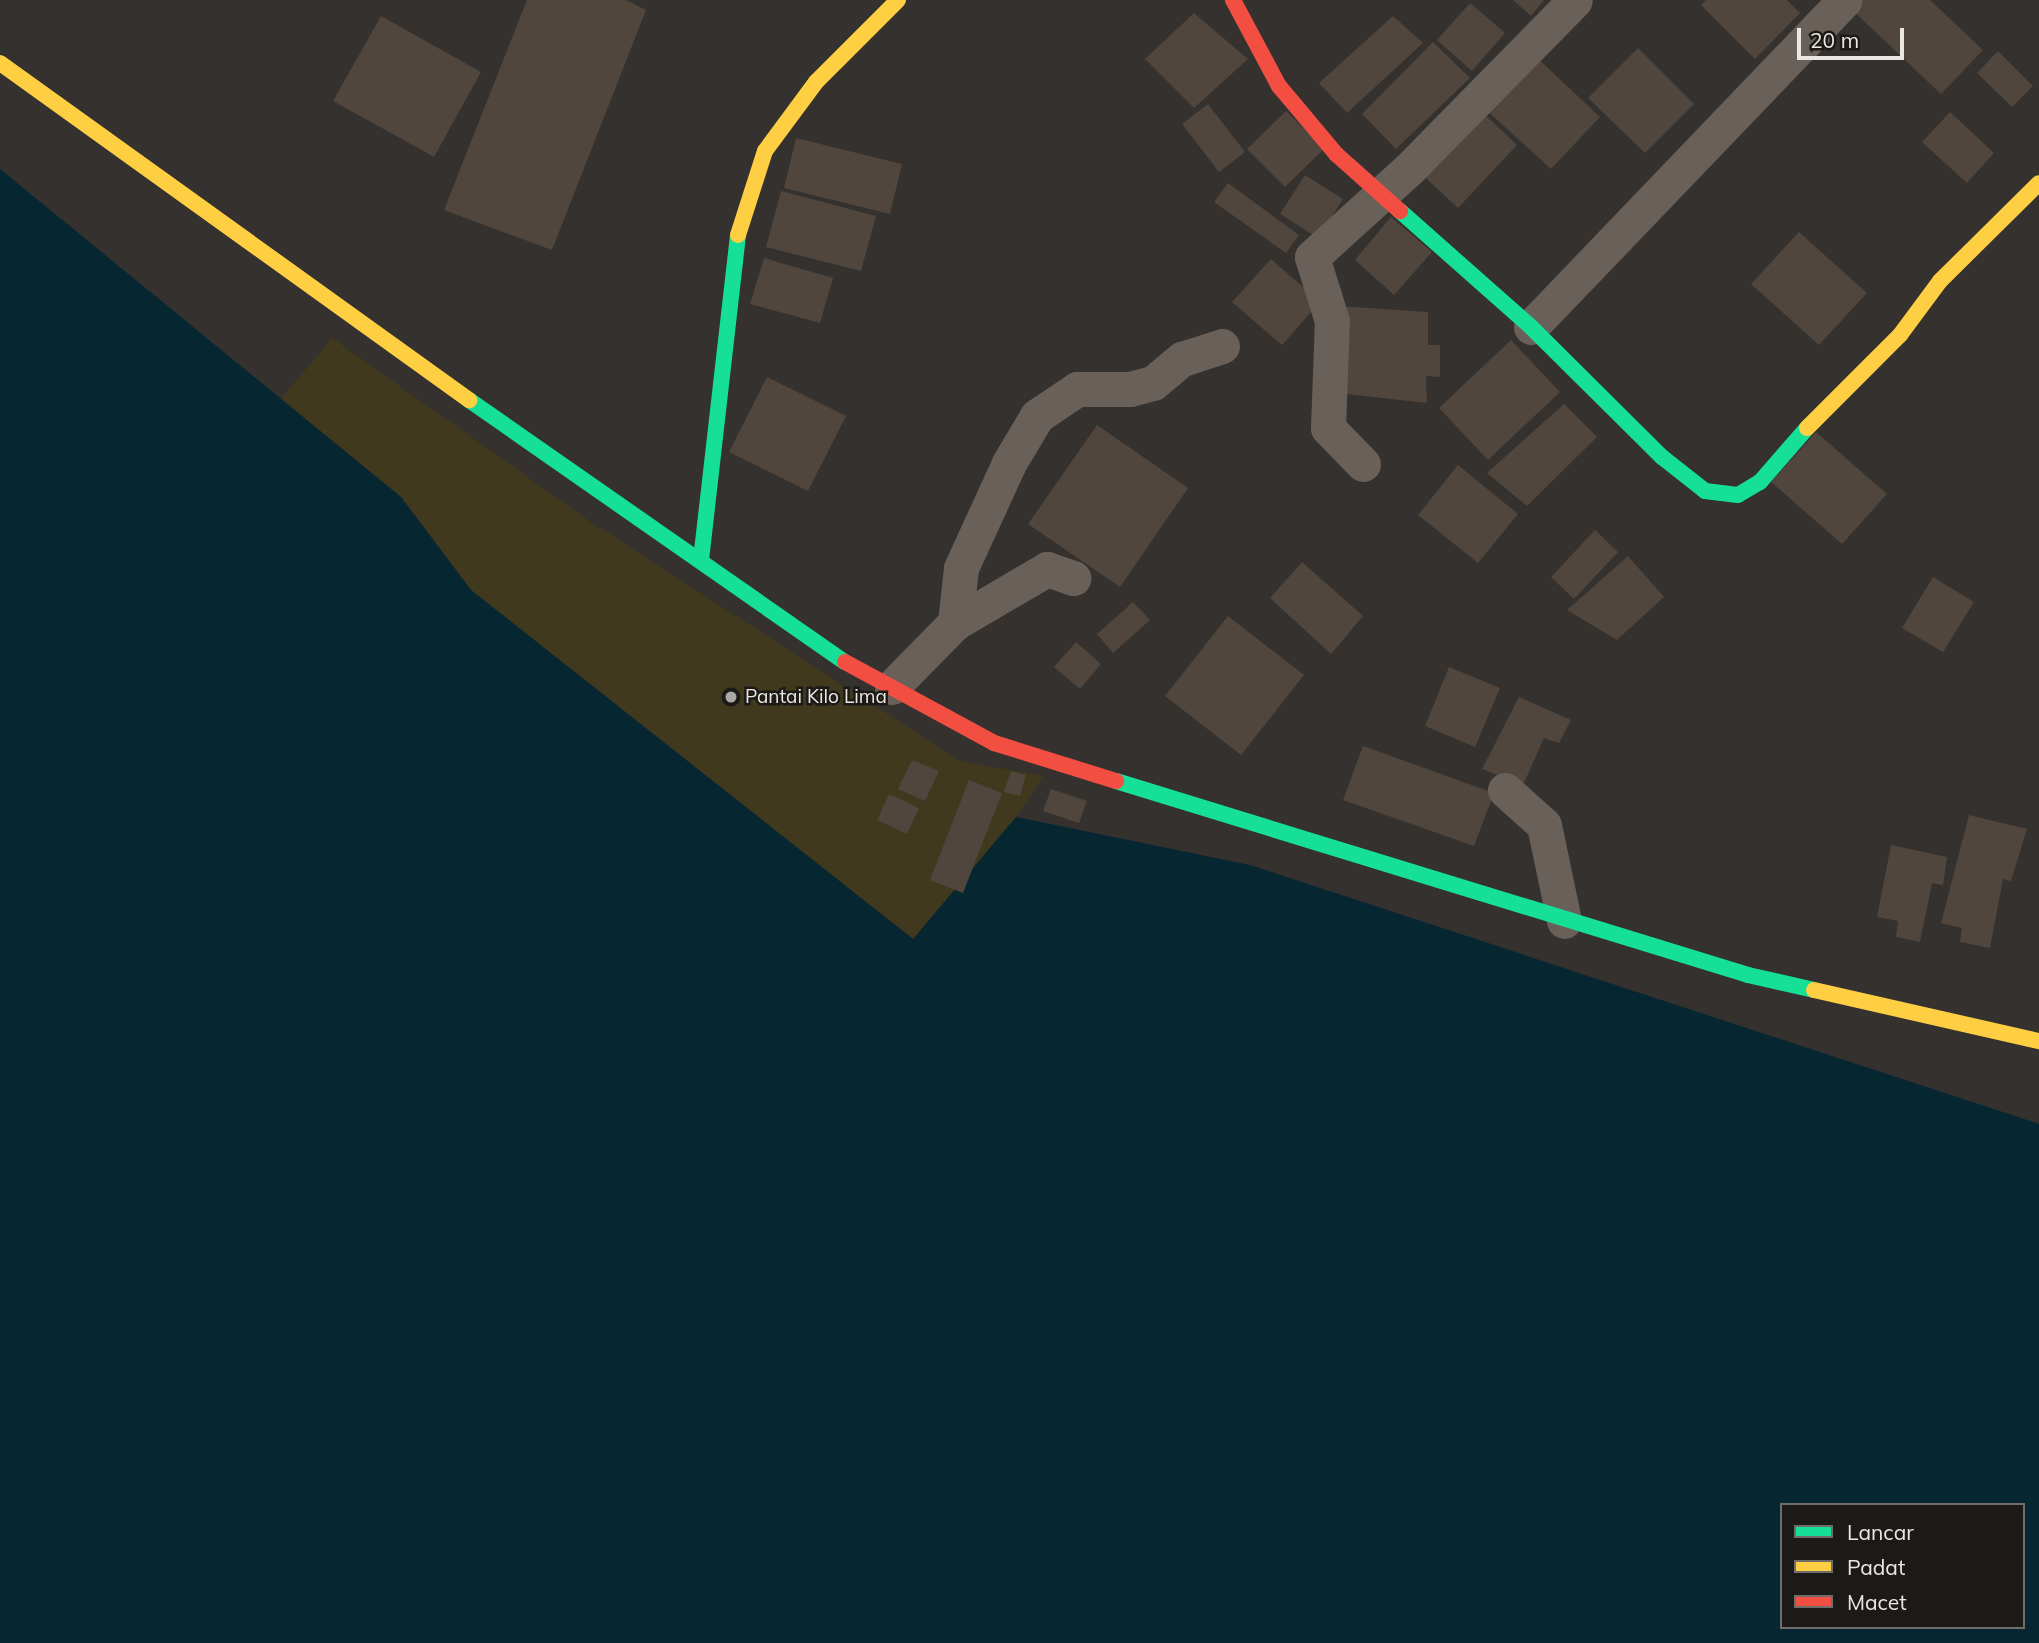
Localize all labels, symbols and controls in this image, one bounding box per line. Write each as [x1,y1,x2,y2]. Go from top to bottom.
scale bar [1801,14,1908,58]
text: 20 m [1810,27,1859,53]
place label: Pantai Kilo Lima [745,686,887,708]
marker: Pantai Kilo Lima [723,689,739,705]
legend [1780,1503,2025,1629]
text: Lancar [1847,1519,1914,1545]
text: Padat [1847,1554,1905,1580]
text: Macet [1847,1589,1907,1615]

